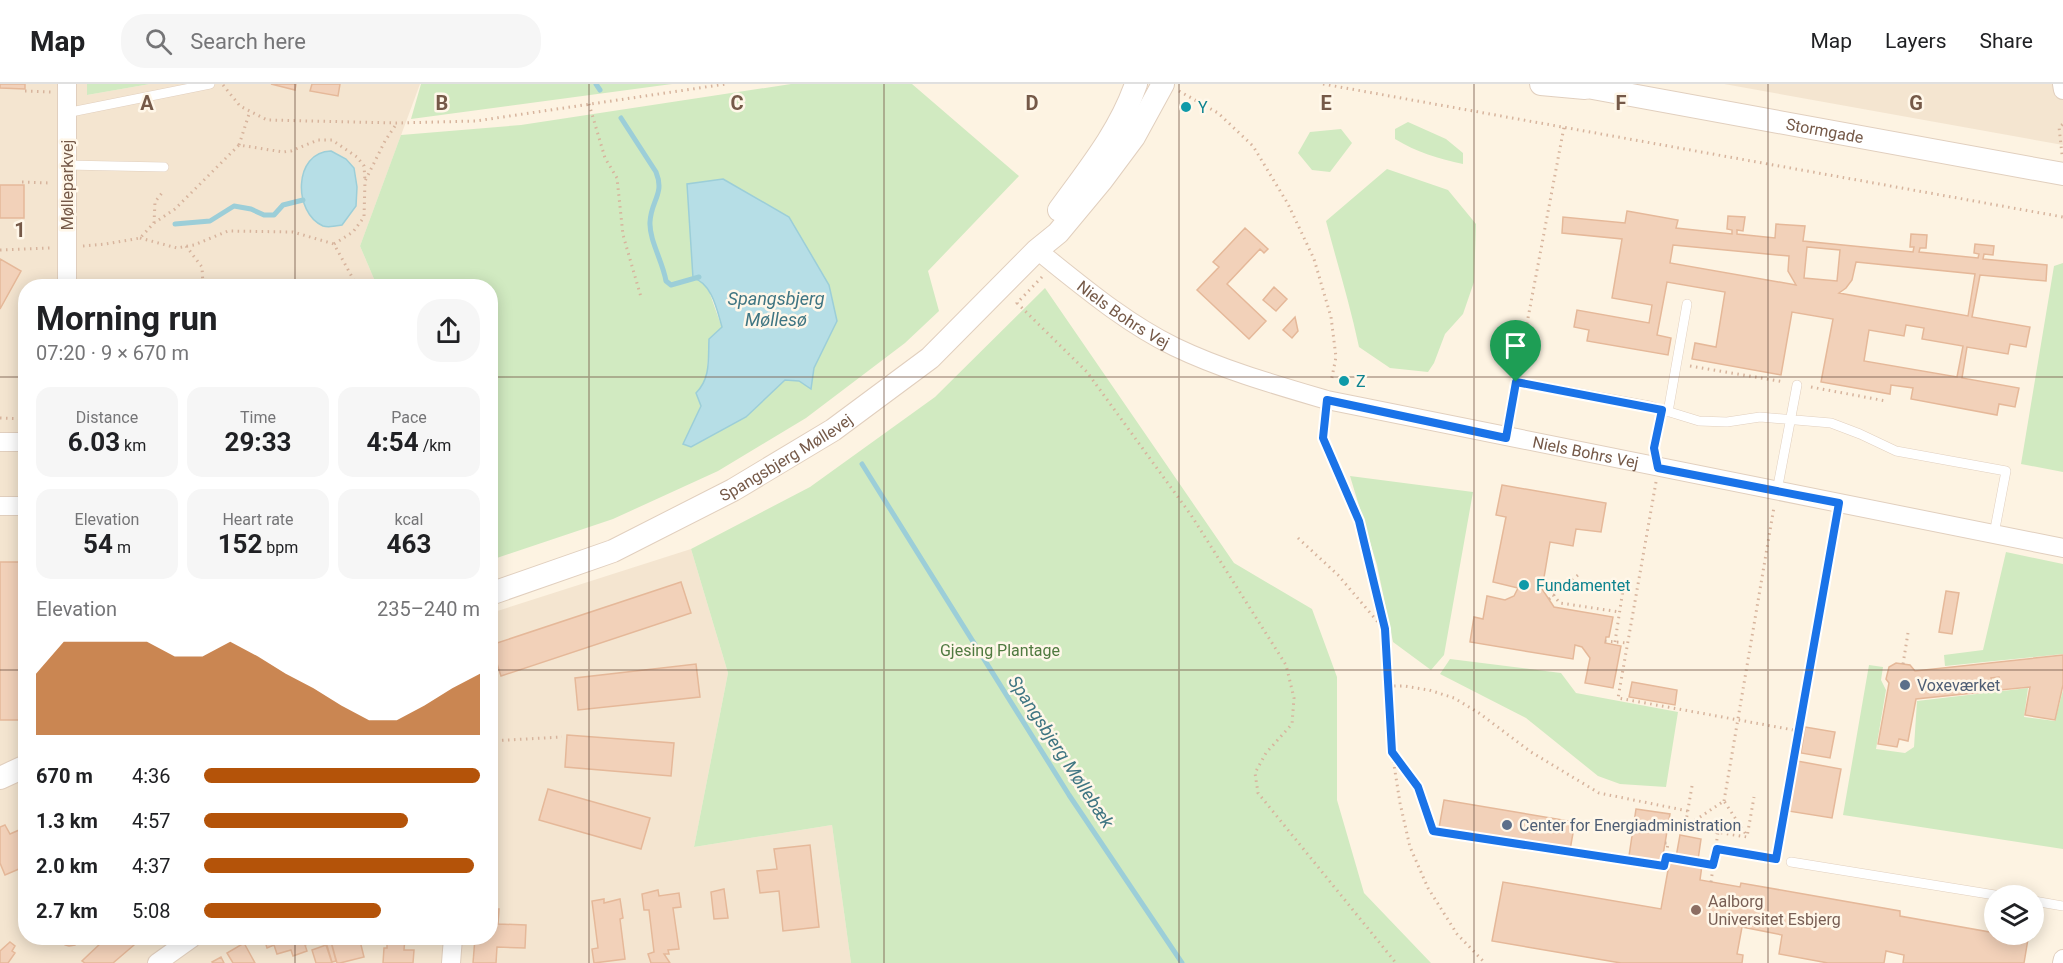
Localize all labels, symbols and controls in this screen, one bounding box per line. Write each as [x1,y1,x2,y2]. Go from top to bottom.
search box [121,14,541,68]
text: Map [30,25,85,58]
icon: search [142,25,175,58]
text: Search here [190,29,306,54]
text: Map [1810,29,1852,53]
text: Layers [1885,29,1946,53]
text: Share [1979,29,2033,53]
text: A [140,91,154,115]
text: B [436,91,448,115]
text: C [730,91,744,115]
text: D [1026,91,1039,115]
text: E [1320,91,1332,115]
text: F [1616,91,1627,115]
text: G [1909,91,1923,115]
place label: Y [1198,98,1208,117]
marker: Y [1179,100,1193,114]
street label: Stormgade [1784,115,1865,147]
street label: Mølleparkvej [58,140,77,230]
text: 1 [14,218,26,242]
street label: Niels Bohrs Vej [1073,277,1173,353]
water label: Spangsbjerg Møllesø [728,288,825,330]
text: Morning run [36,299,217,338]
button: share [417,299,480,362]
pin [1490,320,1541,382]
icon: arrive [1499,329,1532,362]
text: 07:20 · 9 × 670 m [36,341,189,365]
place label: Z [1356,372,1366,391]
marker: Z [1337,374,1351,388]
text: Distance [76,408,138,427]
text: Time [240,408,276,427]
text: Pace [391,408,427,427]
street label: Spangsbjerg Møllevej [717,410,856,505]
text: 6.03 [68,427,120,457]
text: 29:33 [225,427,292,457]
text: 4:54 [367,427,419,457]
street label: Niels Bohrs Vej [1531,433,1640,472]
text: km [120,436,146,455]
text: /km [419,436,451,455]
text: Elevation [75,510,139,529]
text: Heart rate [222,510,294,529]
text: kcal [395,510,423,529]
text: 54 [83,529,113,559]
text: 152 [218,529,262,559]
text: 463 [387,529,431,559]
text: m [113,538,131,557]
text: bpm [262,538,298,557]
place label: Fundamentet [1536,576,1630,595]
marker: Fundamentet [1517,578,1531,592]
text: Elevation [36,597,117,621]
text: 235–240 m [377,597,480,621]
park label: Gjesing Plantage [940,641,1060,660]
water label: Spangsbjerg Møllebæk [1004,672,1119,833]
place label: Voxeværket [1917,676,2000,695]
marker: Voxeværket [1898,678,1912,692]
text: 670 m [36,764,93,788]
text: 4:36 [132,764,171,788]
text: 1.3 km [36,809,98,833]
text: 4:57 [132,809,171,833]
place label: Center for Energiadministration [1519,816,1741,835]
marker: Center for Energiadministration [1500,818,1514,832]
text: 2.0 km [36,854,98,878]
text: 4:37 [132,854,171,878]
map controls [1984,885,2044,945]
button: layers [1984,885,2044,945]
place label: Aalborg Universitet Esbjerg [1708,892,1841,929]
text: 2.7 km [36,899,98,923]
text: 5:08 [132,899,171,923]
marker: Aalborg Universitet Esbjerg [1689,903,1703,917]

